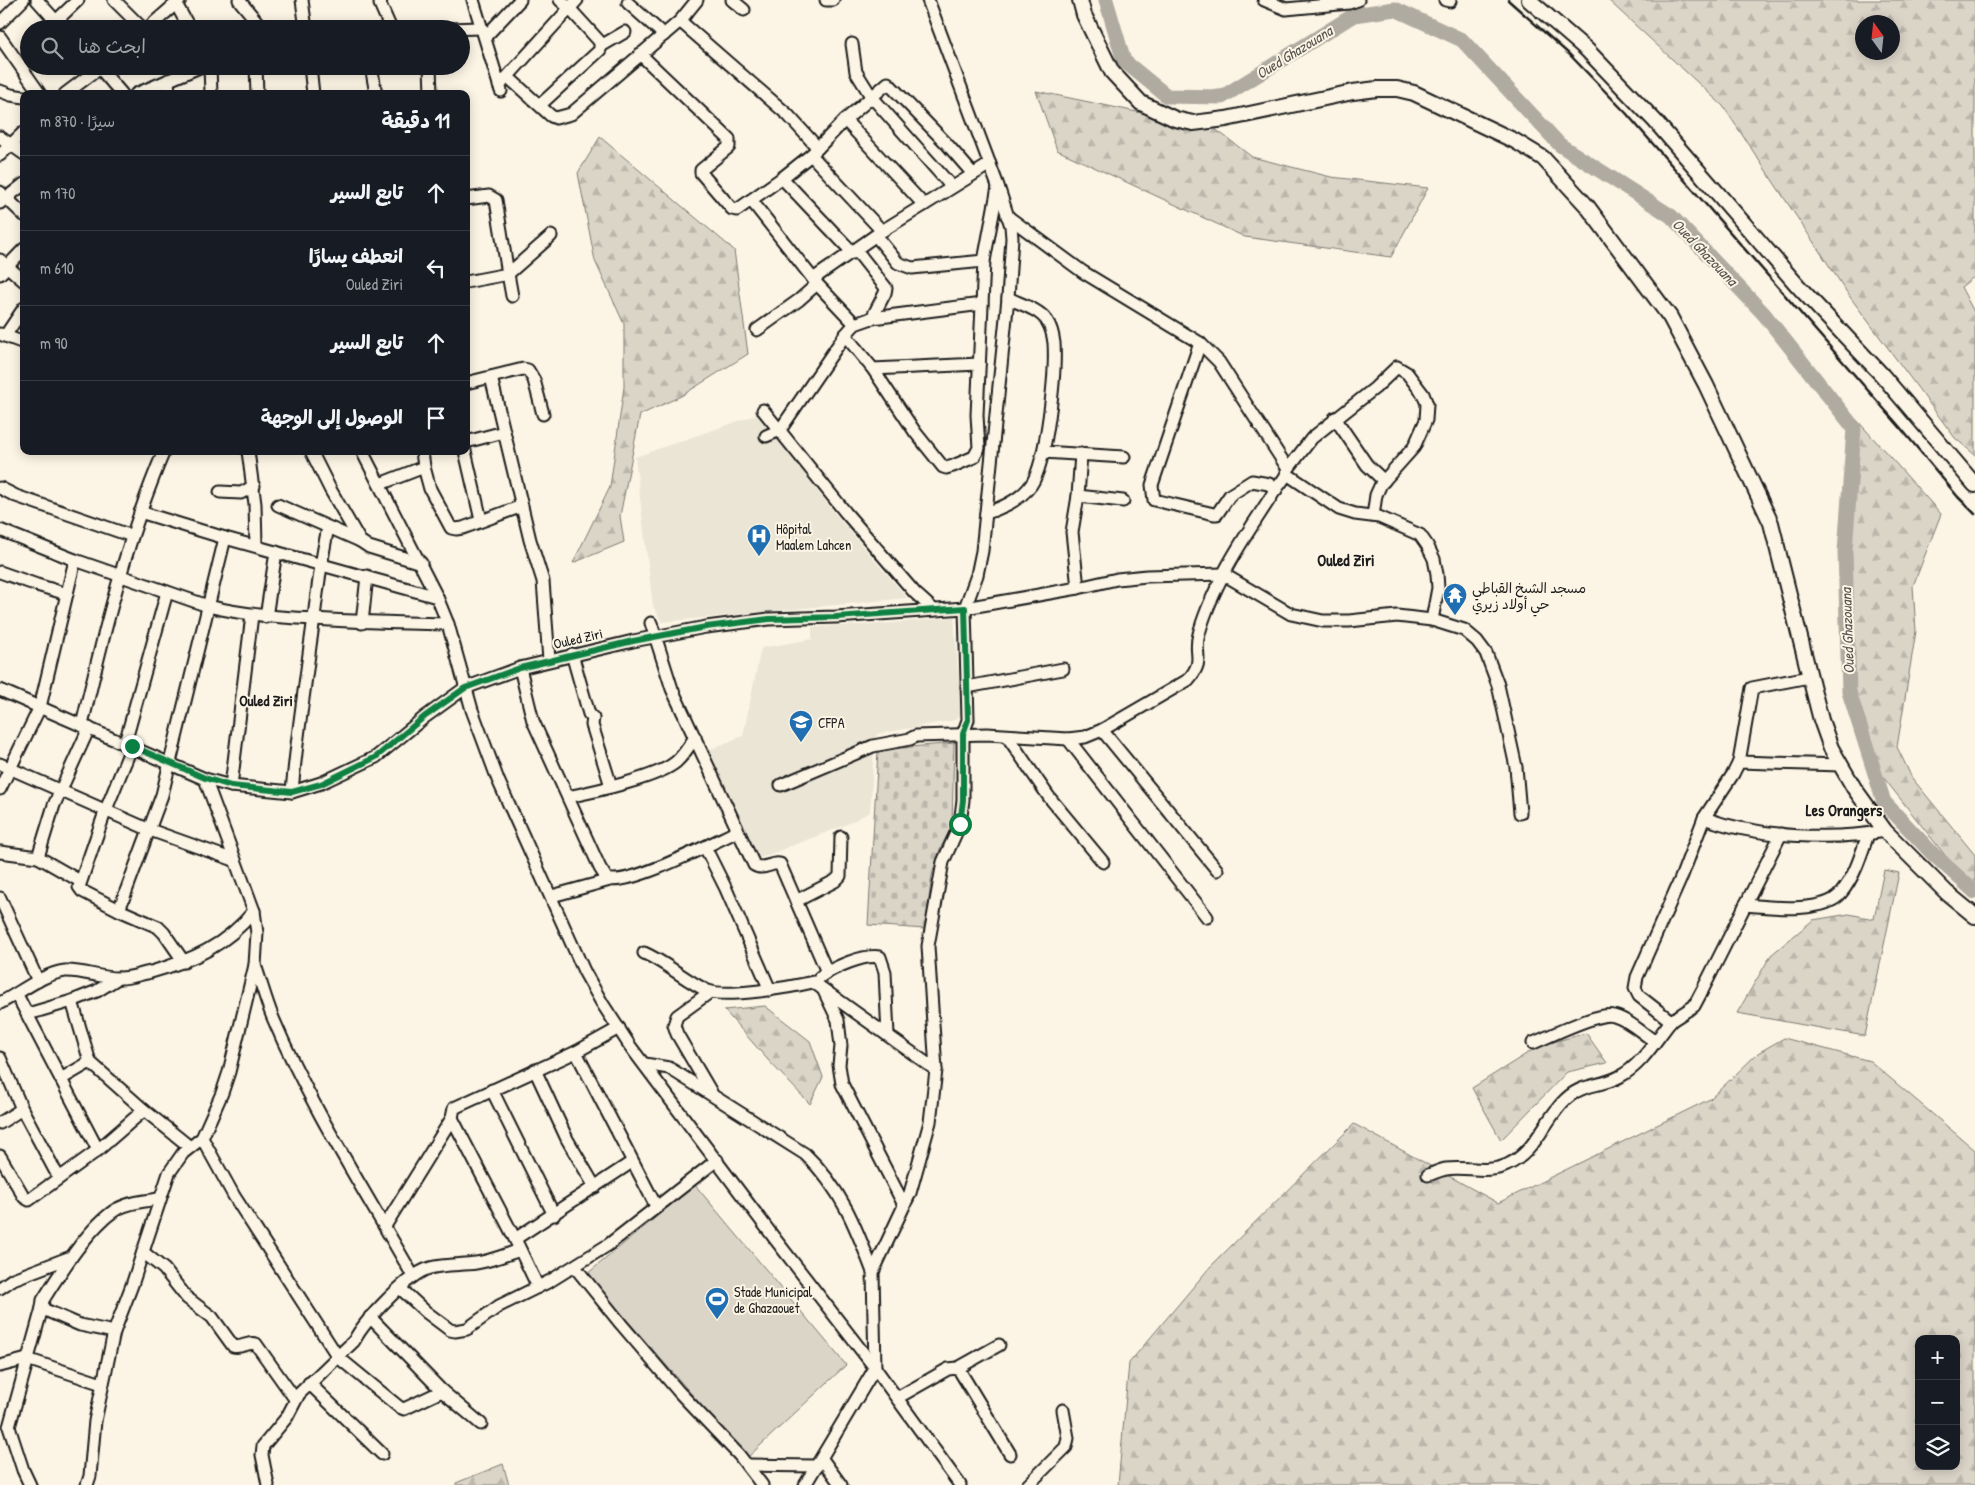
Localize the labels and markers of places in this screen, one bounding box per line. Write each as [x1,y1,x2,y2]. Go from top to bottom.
place label: Hôpital Maalem Lahcen [776,519,851,554]
hospital icon: Hôpital Maalem Lahcen [746,523,772,557]
place label: مسجد الشيخ القباطي حي أولاد زيري [1472,578,1586,617]
temple icon: مسجد الشيخ القباطي حي أولاد زيري [1442,582,1468,616]
school or university icon: CFPA [788,709,814,743]
place label: CFPA [818,713,845,732]
place label: Stade Municipal de Ghazaouet [734,1282,812,1317]
sports icon: Stade Municipal de Ghazaouet [704,1286,730,1320]

